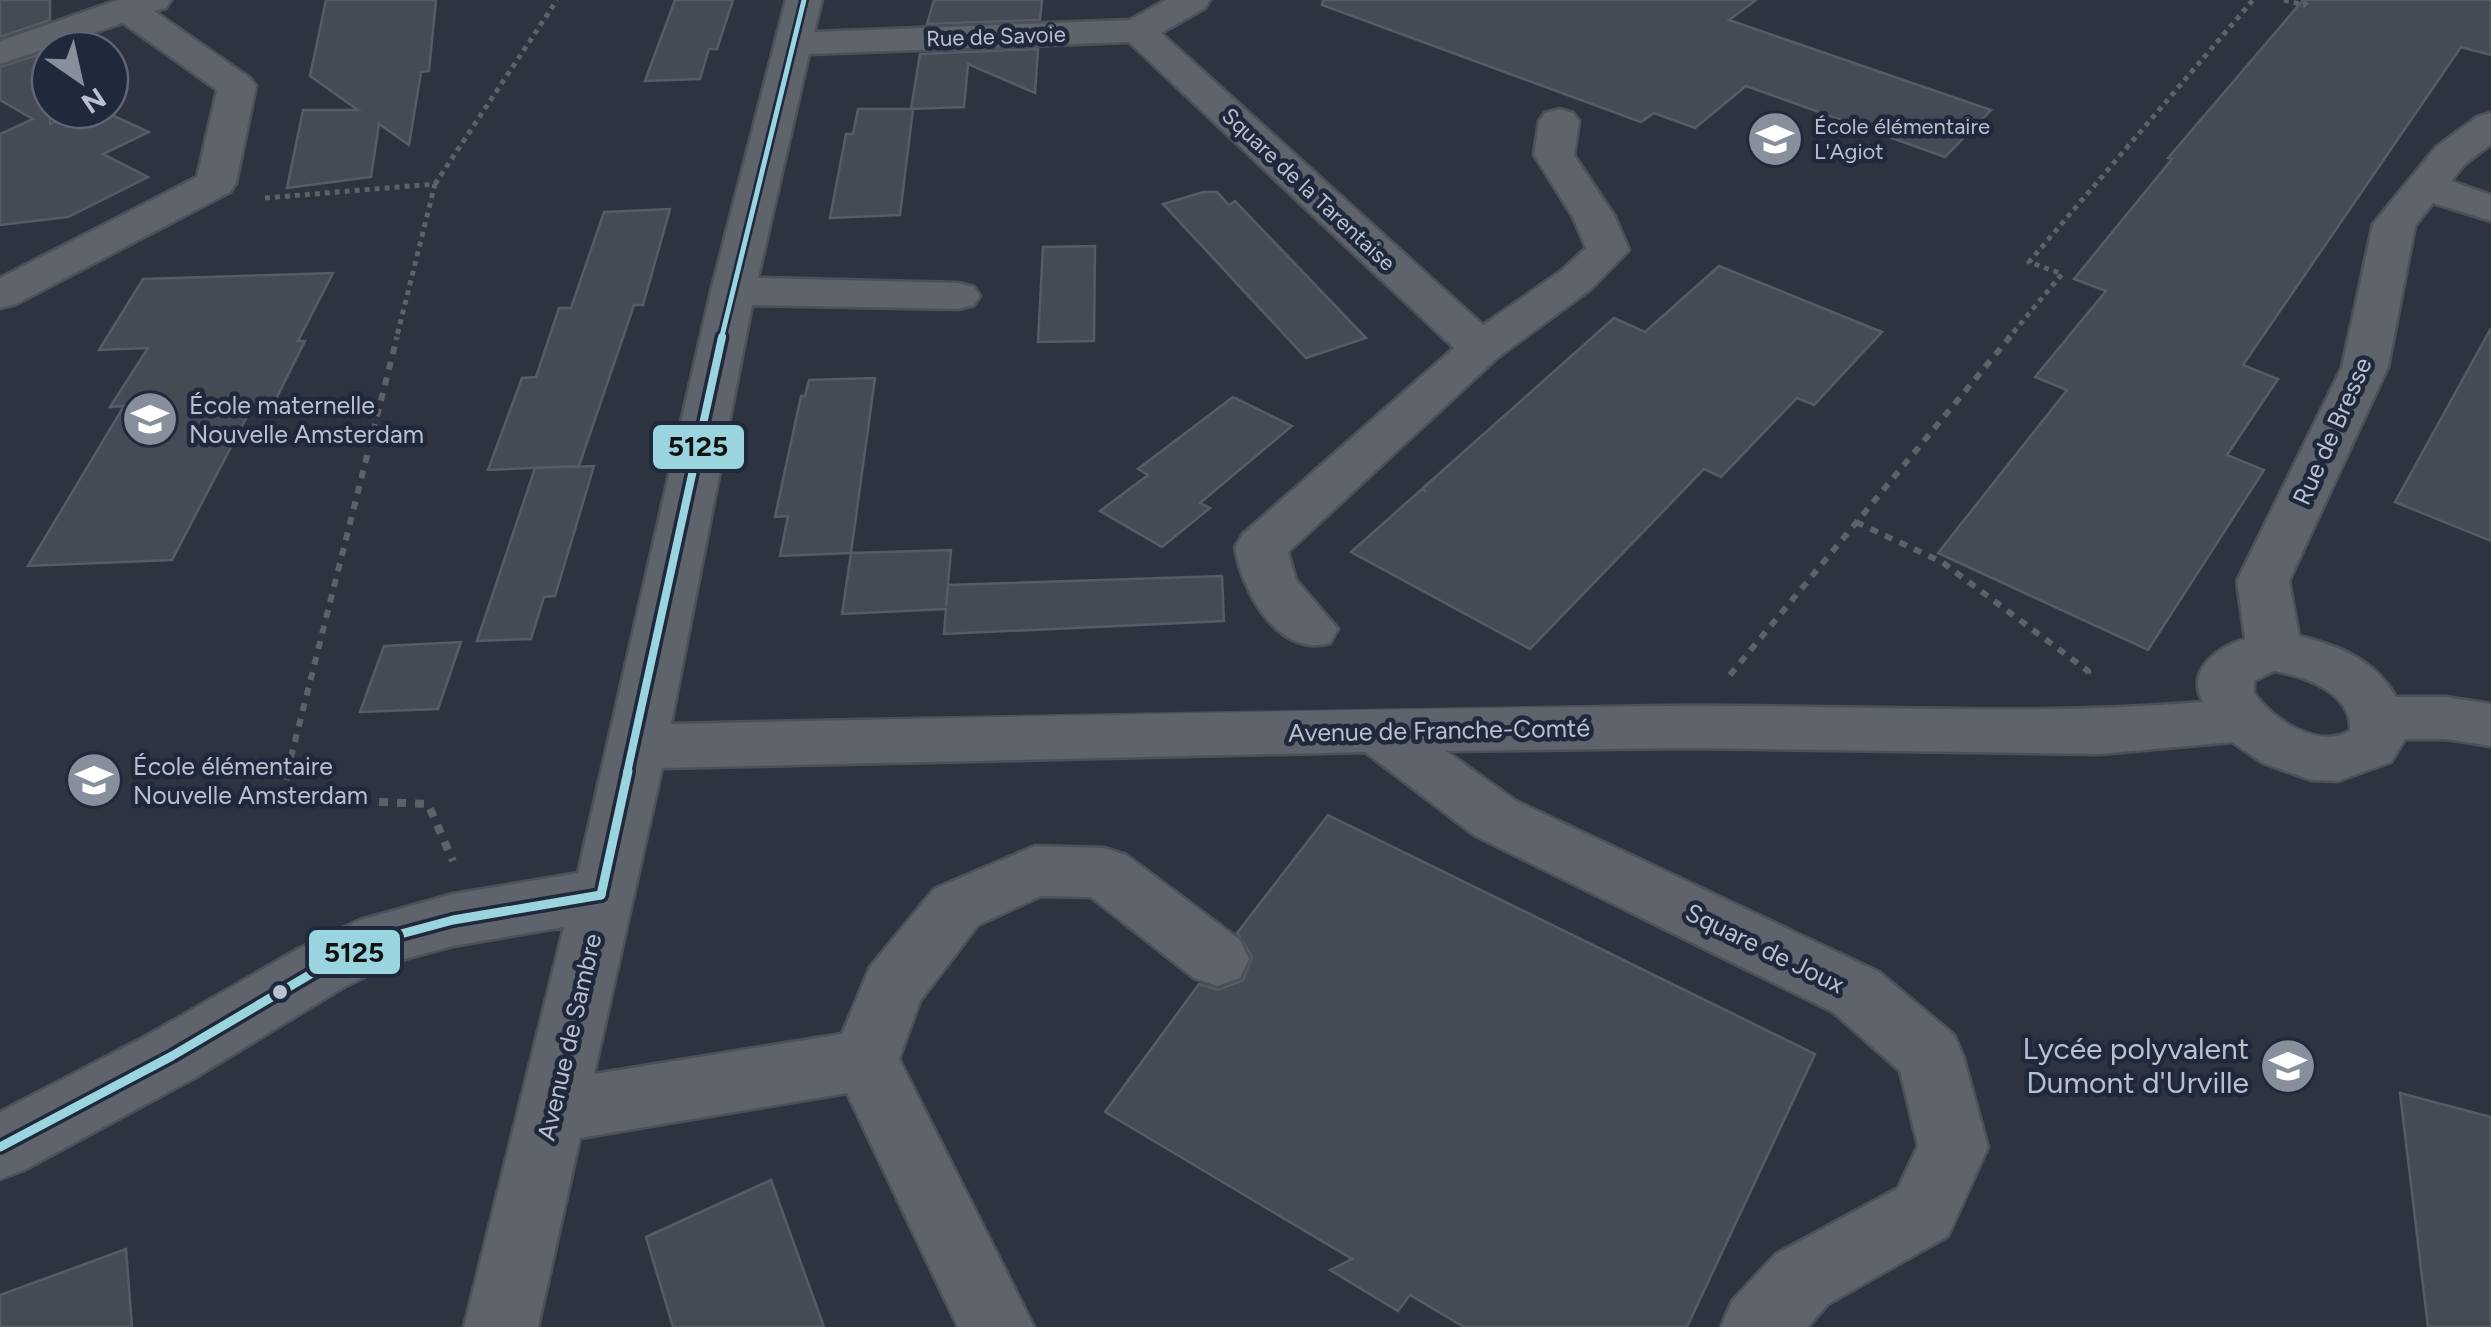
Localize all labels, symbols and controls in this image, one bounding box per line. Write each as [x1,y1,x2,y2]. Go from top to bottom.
street label: Rue de Savoie [926,21,1066,52]
north arrow [30,30,130,130]
text: N [75,81,112,121]
street label: Square de la Tarentaise [1216,102,1401,277]
school or university icon: École élémentaire L'Agiot [1745,109,1805,169]
place label: École élémentaire L'Agiot [1814,113,1990,165]
street label: Rue de Bresse [2286,353,2378,509]
school or university icon: École maternelle Nouvelle Amsterdam [120,389,180,449]
place label: École maternelle Nouvelle Amsterdam [189,390,424,449]
line badge: 5125 [651,423,746,471]
text: 5125 [668,429,728,463]
street label: Avenue de Franche-Comté [1288,712,1590,748]
school or university icon: École élémentaire Nouvelle Amsterdam [64,750,124,810]
place label: École élémentaire Nouvelle Amsterdam [133,751,368,810]
street label: Square de Joux [1681,897,1849,999]
line badge: 5125 [307,928,402,976]
street label: Avenue de Sambre [531,931,607,1143]
text: 5125 [324,935,384,969]
unlabelled marker [270,982,290,1002]
place label: Lycée polyvalent Dumont d'Urville [2023,1030,2249,1101]
school or university icon: Lycée polyvalent Dumont d'Urville [2258,1036,2318,1096]

